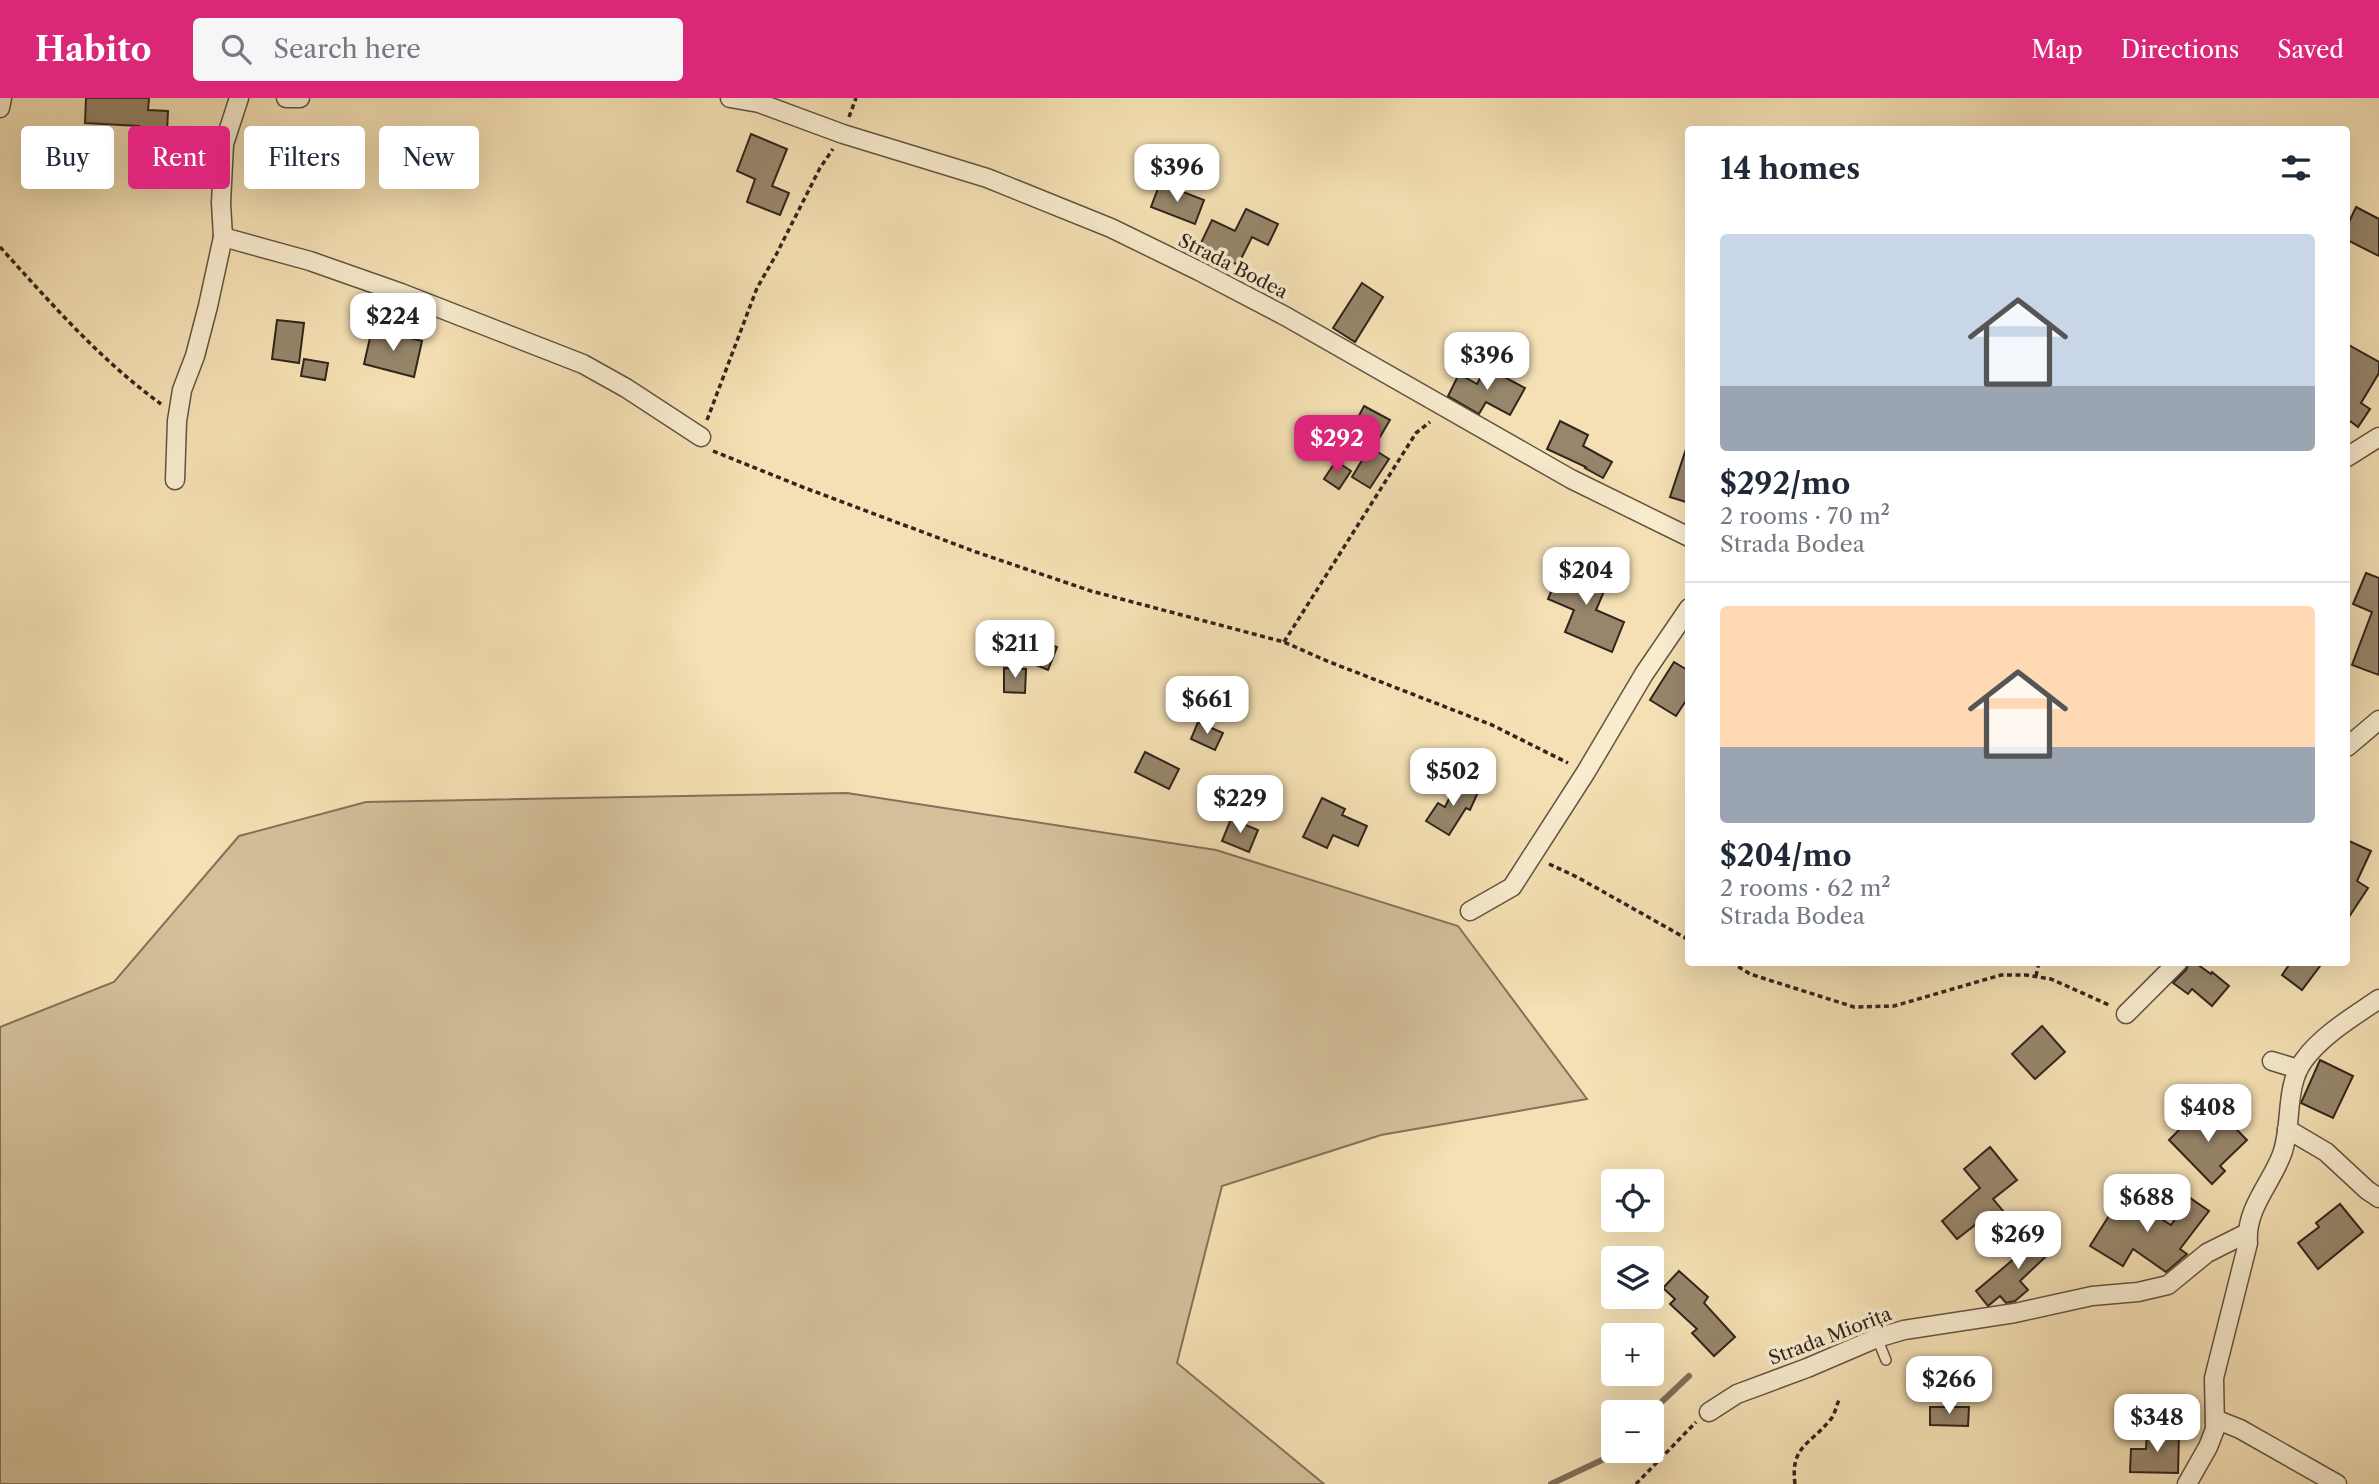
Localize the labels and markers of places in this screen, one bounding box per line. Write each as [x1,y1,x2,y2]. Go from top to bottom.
pin: $396 [1136,144,1218,204]
pin: $224 [352,294,434,353]
pin: $396 [1446,332,1528,392]
pin: $292 [1296,416,1378,475]
pin: $204 [1545,547,1627,607]
pin: $211 [974,620,1056,680]
pin: $661 [1166,676,1248,736]
pin: $502 [1412,748,1494,808]
pin: $229 [1199,776,1281,835]
pin: $408 [2167,1084,2249,1144]
pin: $688 [2106,1174,2188,1234]
pin: $269 [1977,1212,2059,1271]
pin: $266 [1908,1356,1990,1416]
pin: $348 [2116,1394,2198,1454]

